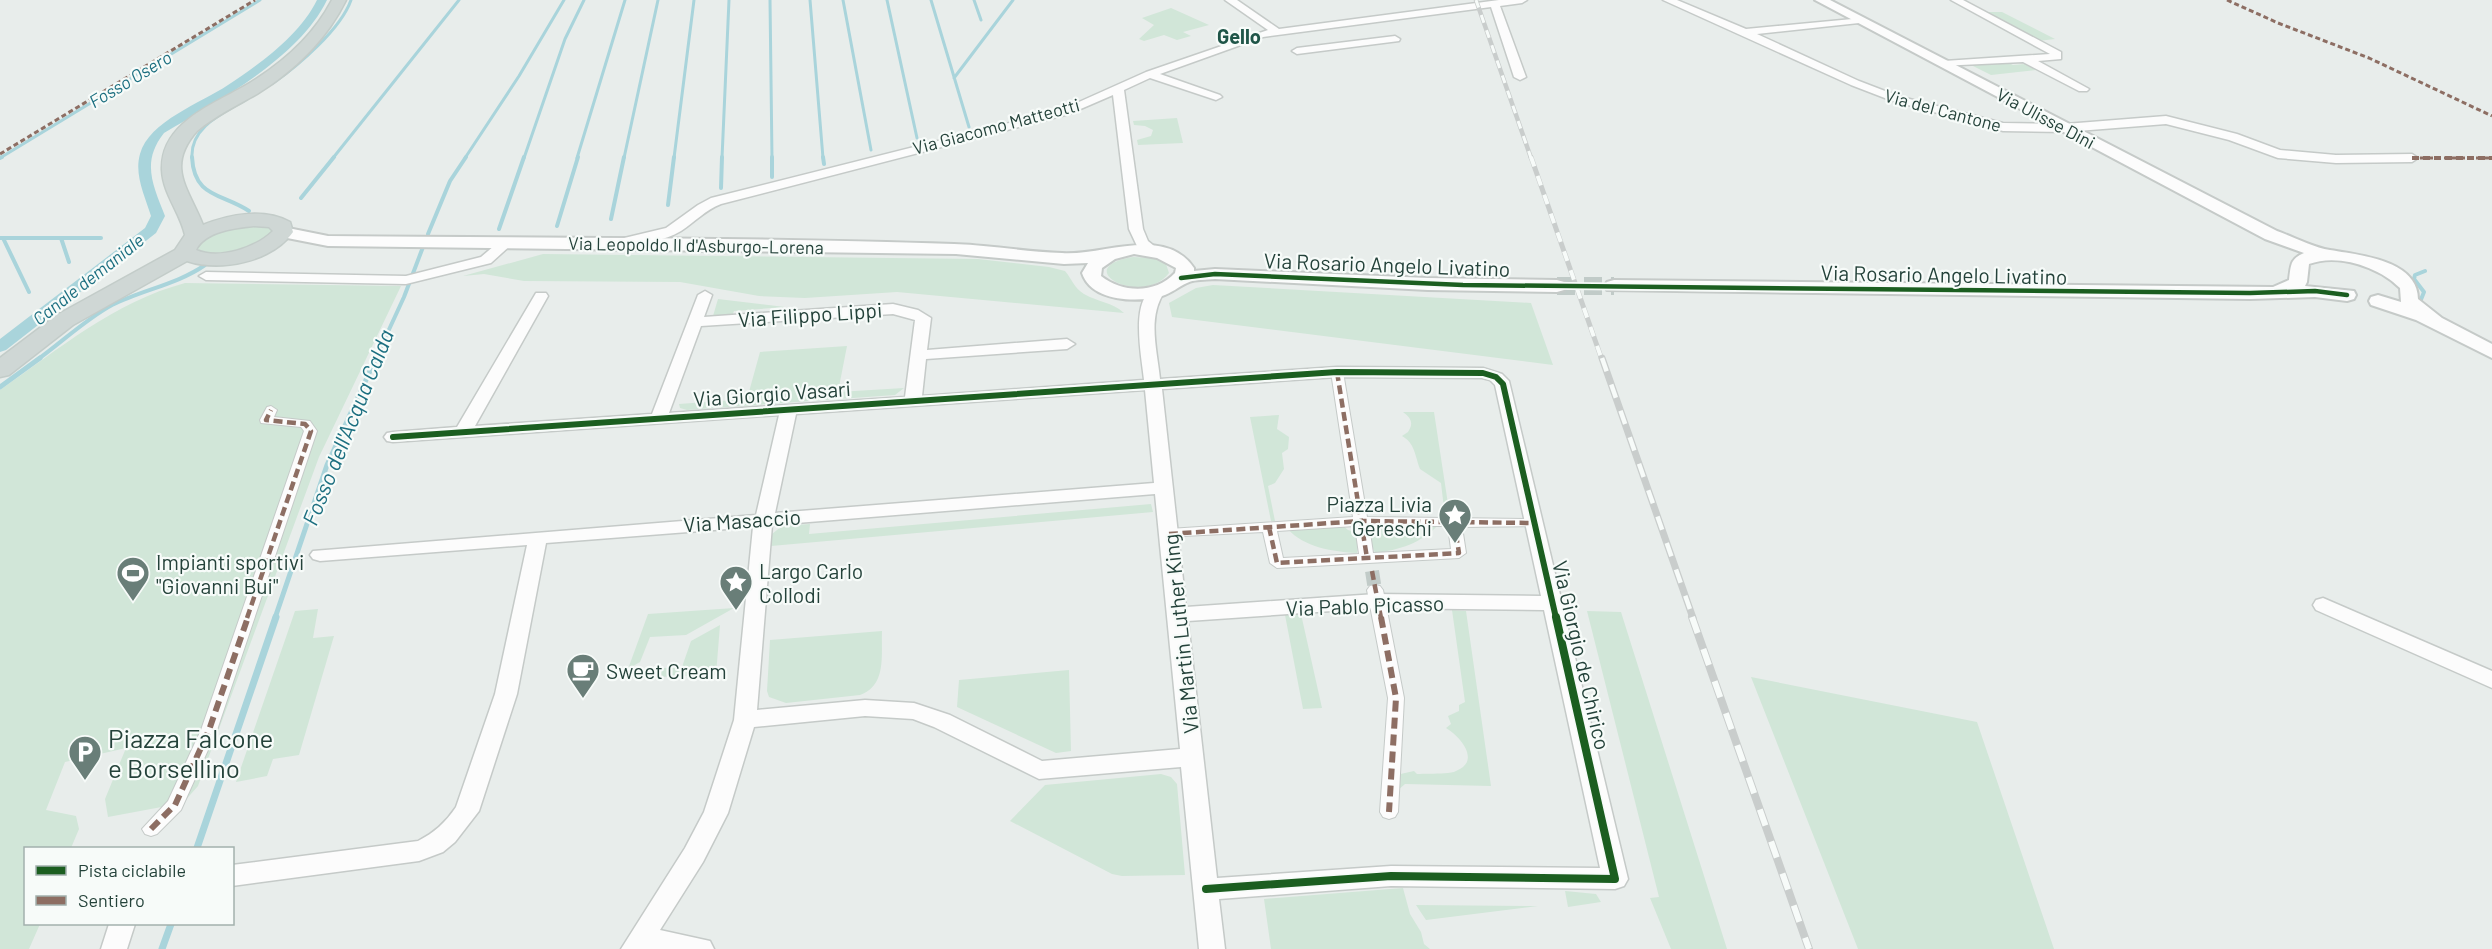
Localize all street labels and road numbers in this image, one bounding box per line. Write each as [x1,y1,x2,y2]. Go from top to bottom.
street label: Via Ulisse Dini [1993,83,2099,153]
street label: Via del Cantone [1882,84,2004,136]
street label: Via Giacomo Matteotti [910,93,1082,159]
street label: Via Leopoldo II d'Asburgo-Lorena [568,232,824,258]
street label: Via Rosario Angelo Livatino [1263,247,1511,281]
street label: Via Rosario Angelo Livatino [1820,259,2068,289]
street label: Via Filippo Lippi [737,296,883,332]
street label: Via Giorgio Vasari [692,375,852,411]
street label: Via Masaccio [682,503,802,537]
street label: Via Martin Luther King [1157,533,1203,735]
street label: Via Giorgio de Chirico [1548,558,1616,752]
street label: Via Pablo Picasso [1285,590,1445,620]

